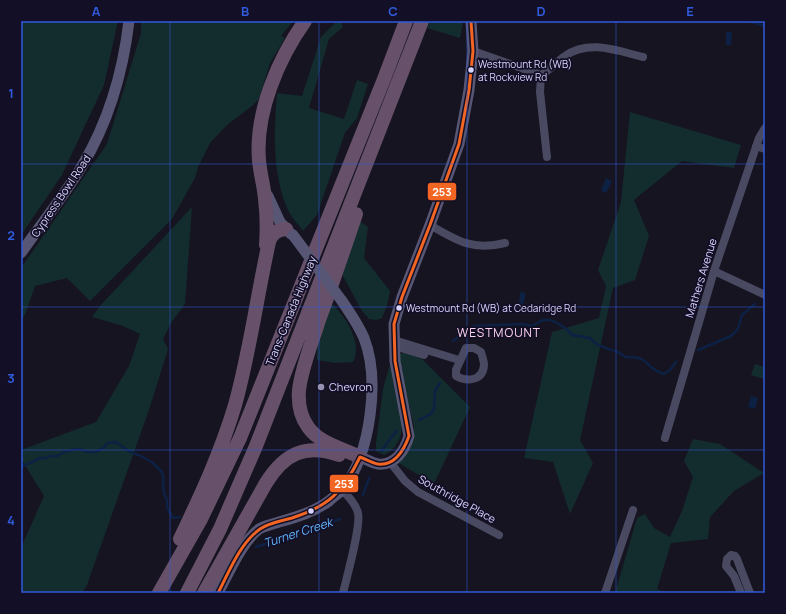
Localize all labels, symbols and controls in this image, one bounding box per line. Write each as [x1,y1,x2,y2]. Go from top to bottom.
text: A [92,2,101,20]
text: B [241,2,249,20]
text: C [388,2,398,20]
text: D [536,2,546,20]
text: E [686,2,694,20]
place label: Westmount Rd (WB) at Rockview Rd [478,57,572,84]
marker: Westmount Rd (WB) at Rockview Rd [466,65,476,75]
text: 1 [8,84,14,102]
street label: Cypress Bowl Road [27,152,94,240]
line badge: 253 [427,182,457,201]
text: 253 [432,184,452,199]
text: 2 [7,226,15,244]
street label: Mathers Avenue [681,236,720,319]
street label: Trans-Canada Highway [262,254,319,368]
place label: Westmount Rd (WB) at Cedaridge Rd [406,301,576,315]
marker: Westmount Rd (WB) at Cedaridge Rd [394,303,404,313]
district label: WESTMOUNT [457,324,541,341]
text: 3 [7,369,15,387]
place label: Chevron [329,379,372,394]
marker: Chevron [316,382,326,392]
street label: Southridge Place [416,471,499,526]
line badge: 253 [329,474,359,493]
text: 253 [334,476,354,491]
unlabelled marker [306,506,316,516]
text: 4 [7,511,15,529]
water label: Turner Creek [261,513,336,552]

